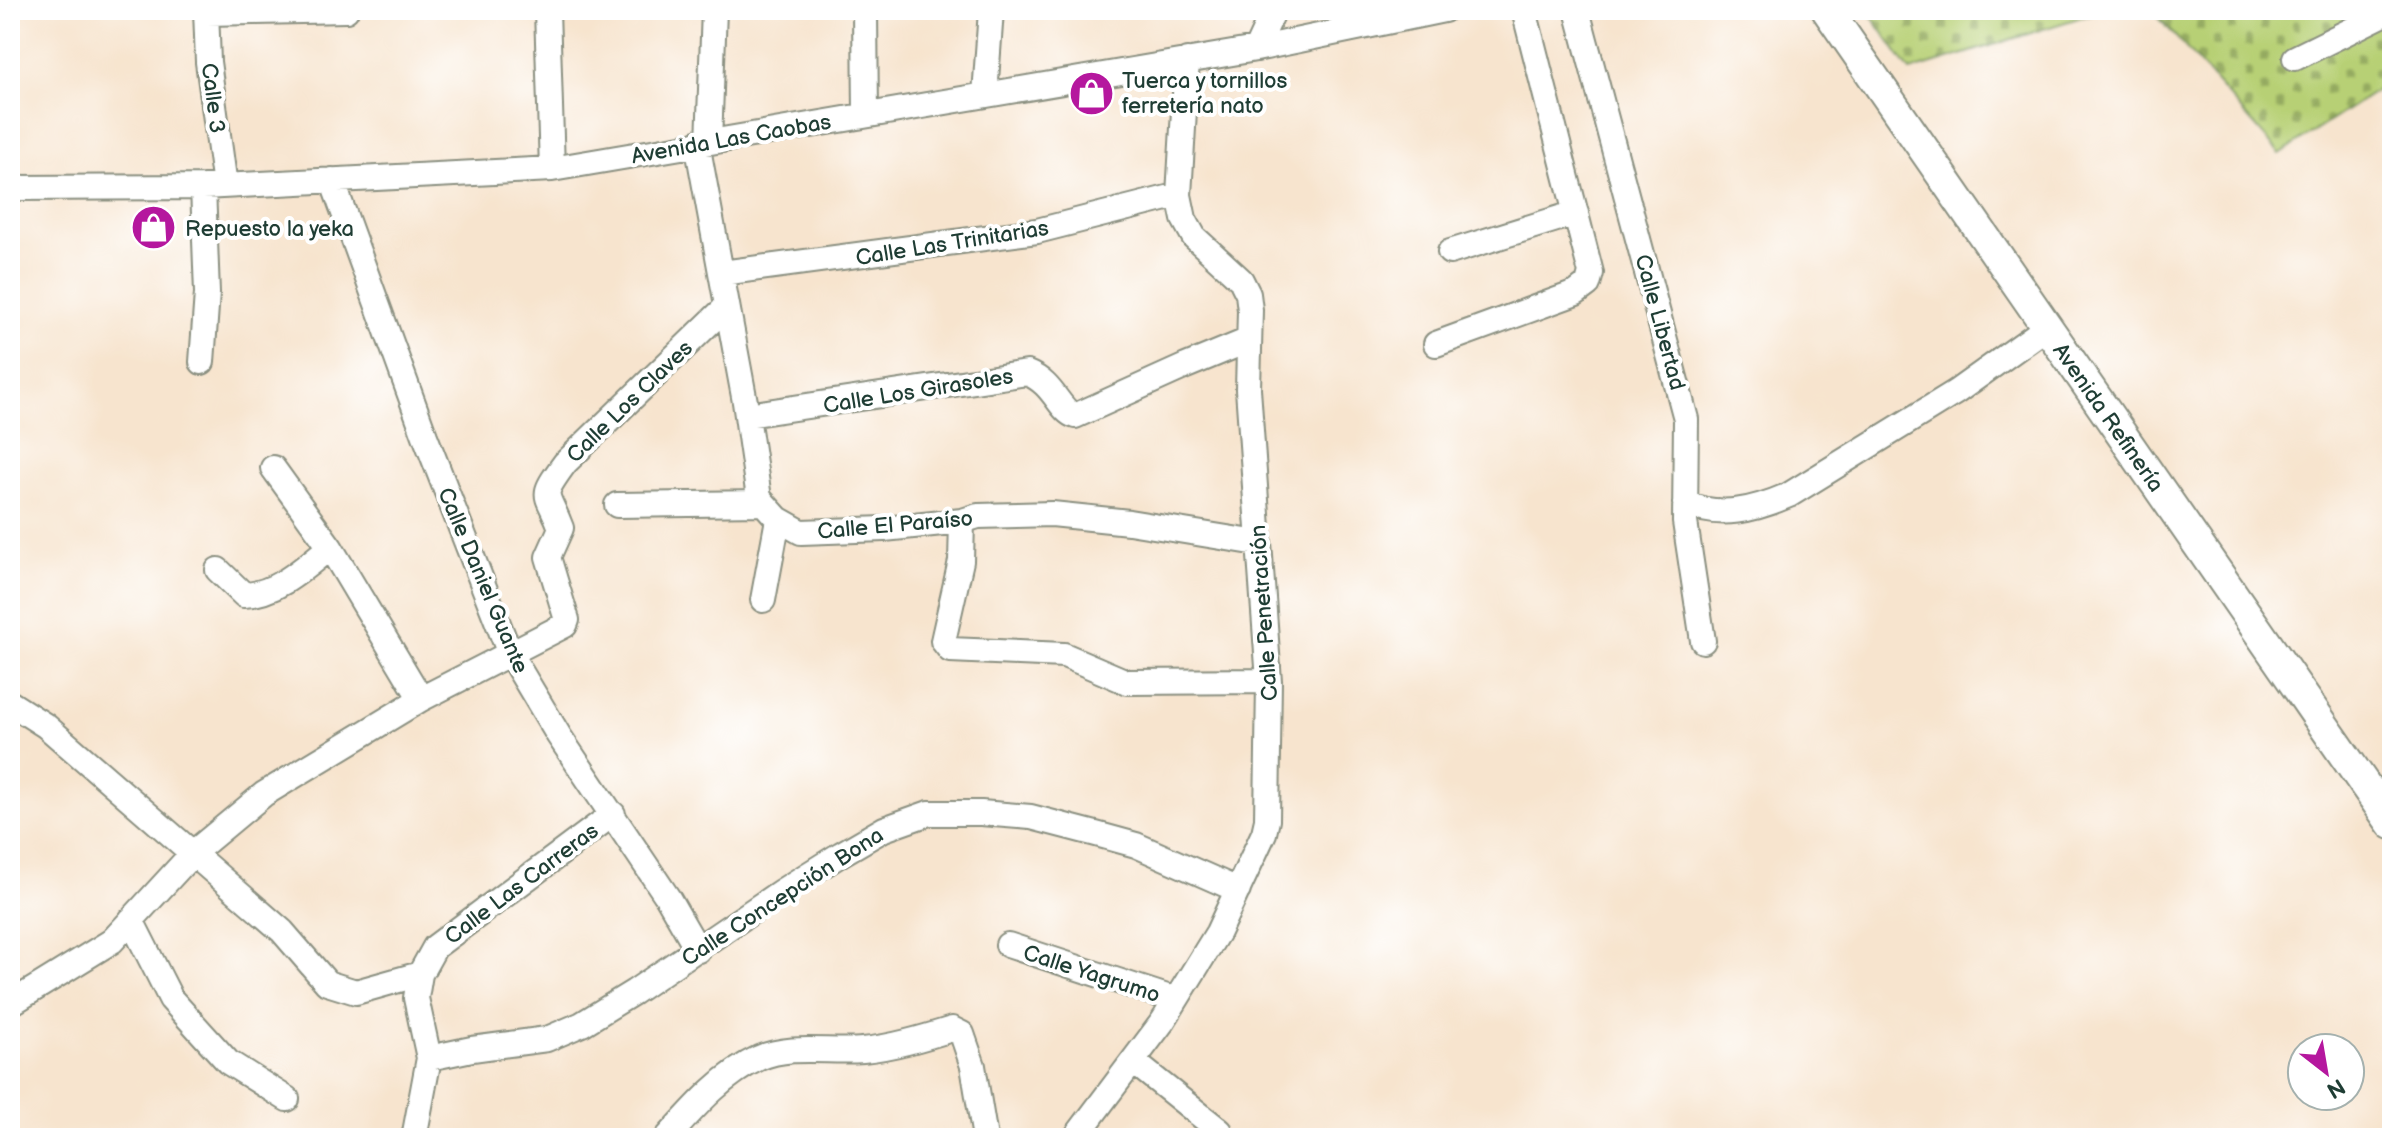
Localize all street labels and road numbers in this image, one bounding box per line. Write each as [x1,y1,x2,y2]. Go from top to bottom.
street label: Calle 3 [195,62,230,135]
street label: Avenida Las Caobas [629,109,833,170]
street label: Calle Las Trinitarias [854,215,1051,272]
street label: Calle Libertad [1628,252,1691,393]
street label: Calle Los Claves [561,335,699,469]
street label: Avenida Refinería [2046,338,2169,497]
street label: Calle Los Girasoles [821,363,1015,420]
street label: Calle Daniel Guante [431,484,534,678]
street label: Calle El Paraíso [816,505,974,546]
street label: Calle Penetración [1245,524,1284,702]
street label: Calle Las Carreras [440,818,604,951]
street label: Calle Concepción Bona [677,822,889,973]
street label: Calle Yagrumo [1020,940,1163,1009]

